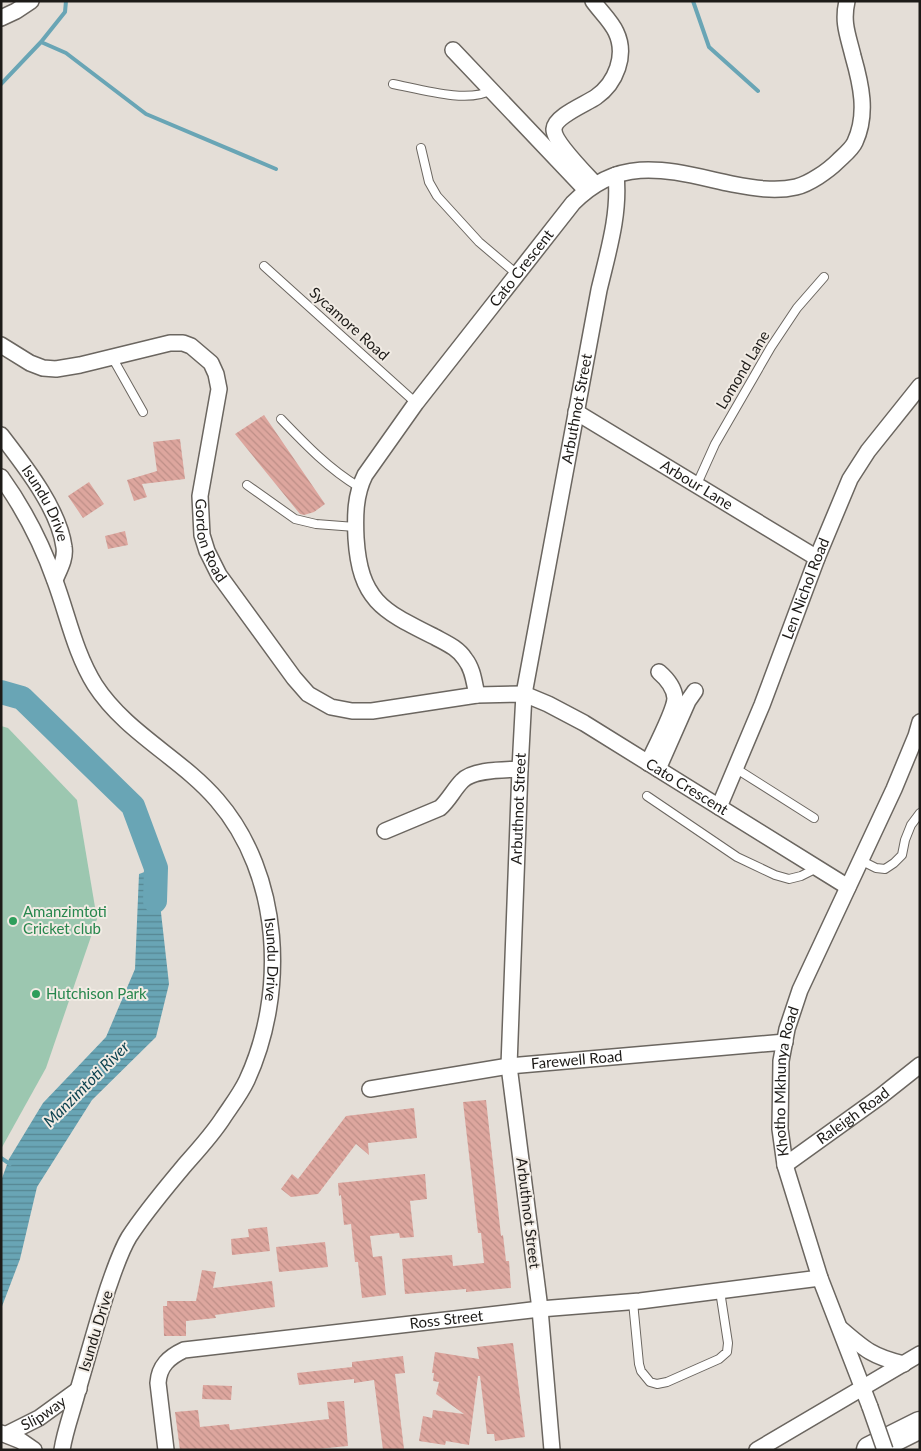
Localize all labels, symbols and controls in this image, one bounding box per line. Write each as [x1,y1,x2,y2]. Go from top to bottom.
street label: Cato Crescent [485,225,557,310]
street label: Sycamore Road [306,283,393,364]
street label: Lomond Lane [712,327,773,412]
street label: Arbuthnot Street [557,351,595,465]
street label: Arbour Lane [658,455,737,513]
street label: Isundu Drive [19,461,73,543]
street label: Gordon Road [192,498,231,585]
street label: Len Nichol Road [777,535,832,641]
street label: Arbuthnot Street [506,752,529,865]
street label: Cato Crescent [643,754,732,819]
place label: Amanzimtoti Cricket club [23,902,107,937]
marker: Amanzimtoti Cricket club [7,915,19,927]
street label: Isundu Drive [261,916,283,1003]
place label: Hutchison Park [46,984,147,1002]
marker: Hutchison Park [30,988,42,1000]
street label: Khotho Mkhunya Road [770,1004,802,1158]
water label: Manzimtoti River [39,1037,133,1130]
street label: Farewell Road [530,1046,623,1072]
street label: Raleigh Road [813,1083,893,1147]
street label: Arbuthnot Street [513,1156,545,1270]
street label: Isundu Drive [74,1288,116,1373]
street label: Ross Street [409,1306,485,1332]
street label: Slipway [18,1391,69,1434]

